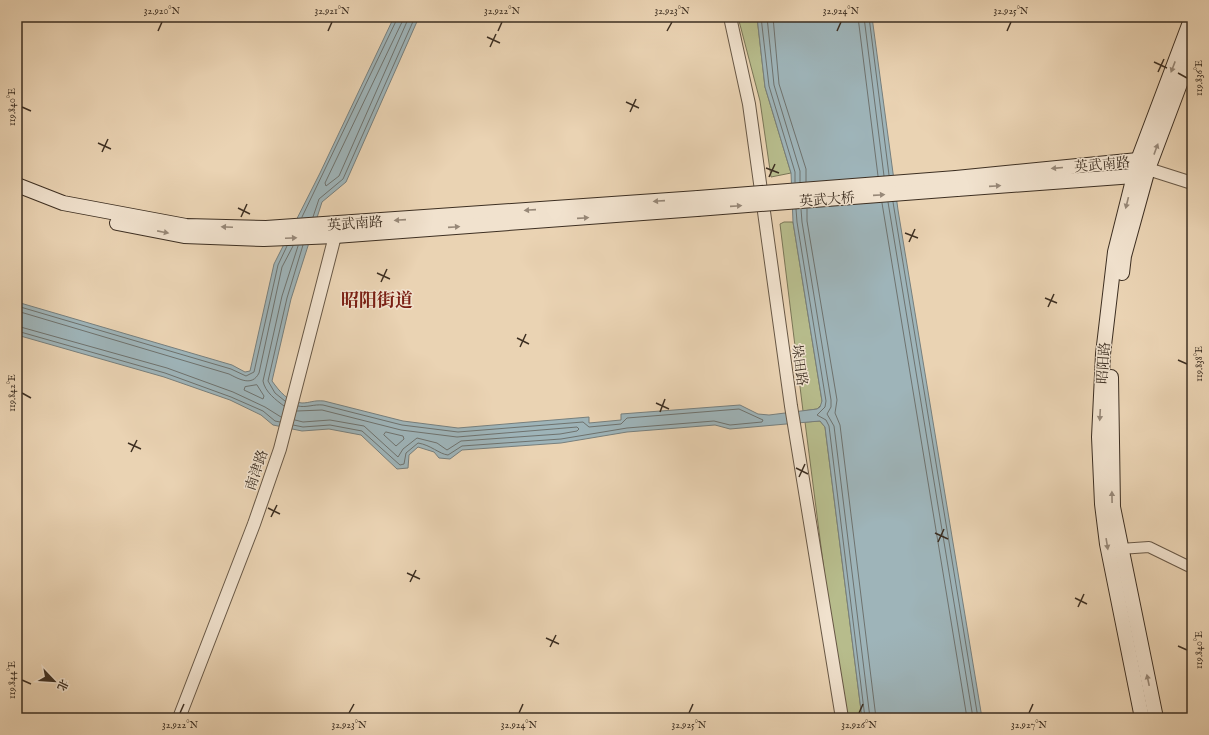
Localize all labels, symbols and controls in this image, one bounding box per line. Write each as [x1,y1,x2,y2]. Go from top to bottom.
text: 32.920°N [144,5,181,18]
text: 32.921°N [314,5,350,18]
text: 32.922°N [484,5,520,18]
text: 32.923°N [654,5,690,18]
text: 32.924°N [823,5,860,18]
text: 32.925°N [993,5,1029,18]
text: 119.836°E [1193,60,1206,96]
one-way arrow [1170,61,1176,73]
text: 119.840°E [6,88,19,126]
one-way arrow [1153,143,1159,155]
street label: 英武南路 [1073,154,1131,176]
one-way arrow [1051,165,1063,171]
one-way arrow [989,182,1001,189]
street label: 英武大桥 [799,189,856,211]
one-way arrow [873,191,885,198]
one-way arrow [653,197,665,204]
one-way arrow [1124,197,1130,209]
one-way arrow [730,203,742,210]
one-way arrow [524,207,536,214]
street label: 英武南路 [327,213,384,235]
one-way arrow [577,214,589,221]
one-way arrow [394,216,406,223]
one-way arrow [220,224,233,230]
one-way arrow [448,224,460,231]
one-way arrow [156,229,169,235]
one-way arrow [285,235,298,241]
district label: 昭阳街道 [341,290,413,313]
street label: 昭阳路 [1094,341,1114,385]
street label: 垛田路 [787,343,811,387]
text: 119.838°E [1193,346,1206,382]
text: 119.842°E [6,374,19,412]
one-way arrow [1097,409,1104,421]
street label: 南津路 [242,448,272,493]
one-way arrow [1109,490,1115,503]
one-way arrow [1104,538,1110,551]
text: 119.840°E [1193,631,1206,669]
text: 119.844°E [6,661,19,699]
north arrow [34,661,74,701]
one-way arrow [1144,674,1150,686]
text: 北 [53,677,71,693]
text: 32.922°N [162,719,198,732]
text: 32.923°N [331,719,367,732]
text: 32.924°N [501,719,538,732]
text: 32.925°N [671,719,707,732]
text: 32.926°N [841,719,877,732]
text: 32.927°N [1011,719,1047,732]

